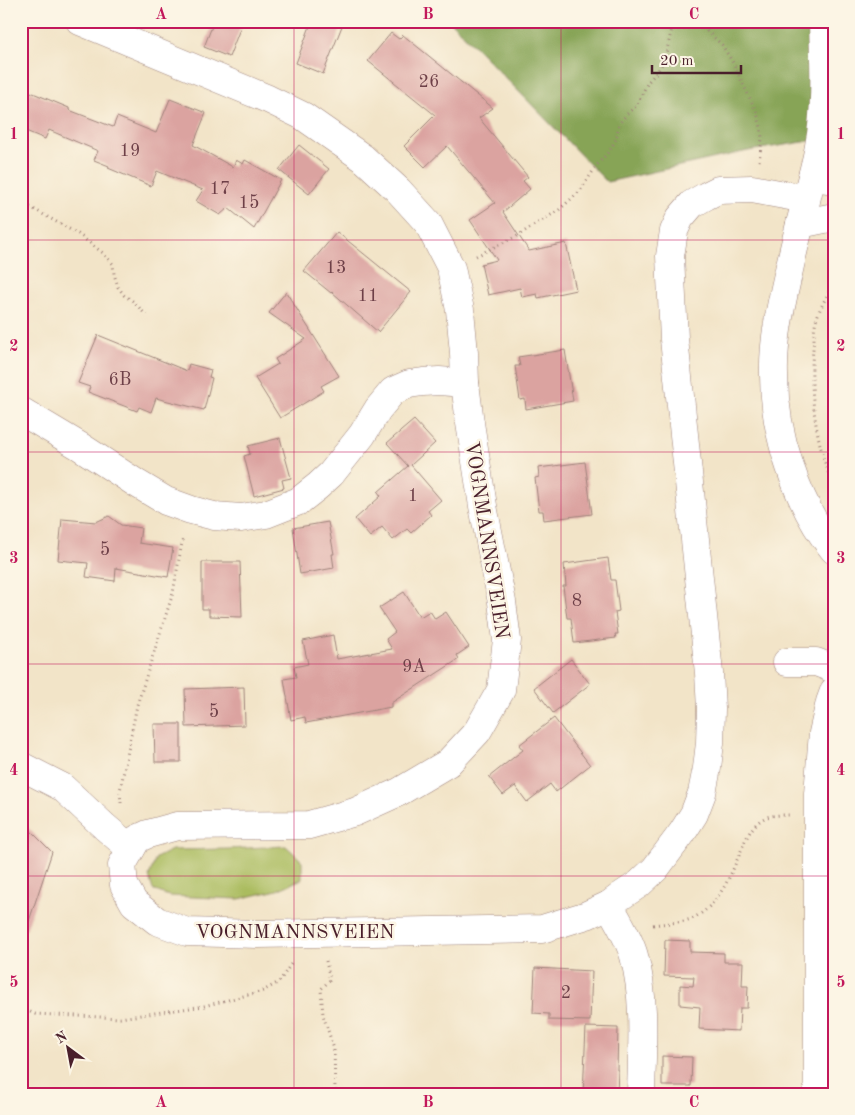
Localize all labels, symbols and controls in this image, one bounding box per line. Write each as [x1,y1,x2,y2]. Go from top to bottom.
text: A [155,7,167,23]
text: B [422,7,434,23]
text: C [689,7,699,23]
scale bar [652,42,741,74]
text: 20 m [660,54,694,69]
house number: 26 [419,73,439,91]
text: 1 [9,127,19,143]
text: 1 [836,127,846,143]
house number: 19 [120,142,140,160]
house number: 17 [210,180,230,198]
house number: 15 [239,194,259,212]
house number: 13 [326,259,346,277]
house number: 11 [358,287,378,305]
text: 2 [9,339,19,355]
text: 2 [836,339,846,355]
house number: 6B [109,371,131,389]
street label: VOGNMANNSVEIEN [461,440,512,640]
house number: 1 [408,487,418,505]
house number: 5 [100,541,110,559]
text: 3 [9,551,19,567]
text: 3 [836,551,846,567]
house number: 8 [572,592,582,610]
house number: 9A [402,658,426,676]
house number: 5 [209,703,219,721]
text: 4 [9,763,19,779]
text: 4 [836,763,846,779]
street label: VOGNMANNSVEIEN [195,923,395,943]
text: 5 [9,975,19,991]
text: 5 [836,975,846,991]
house number: 2 [561,984,571,1002]
north arrow [42,1022,92,1072]
text: N [53,1029,70,1047]
text: A [155,1095,167,1111]
text: B [422,1095,434,1111]
text: C [689,1095,699,1111]

